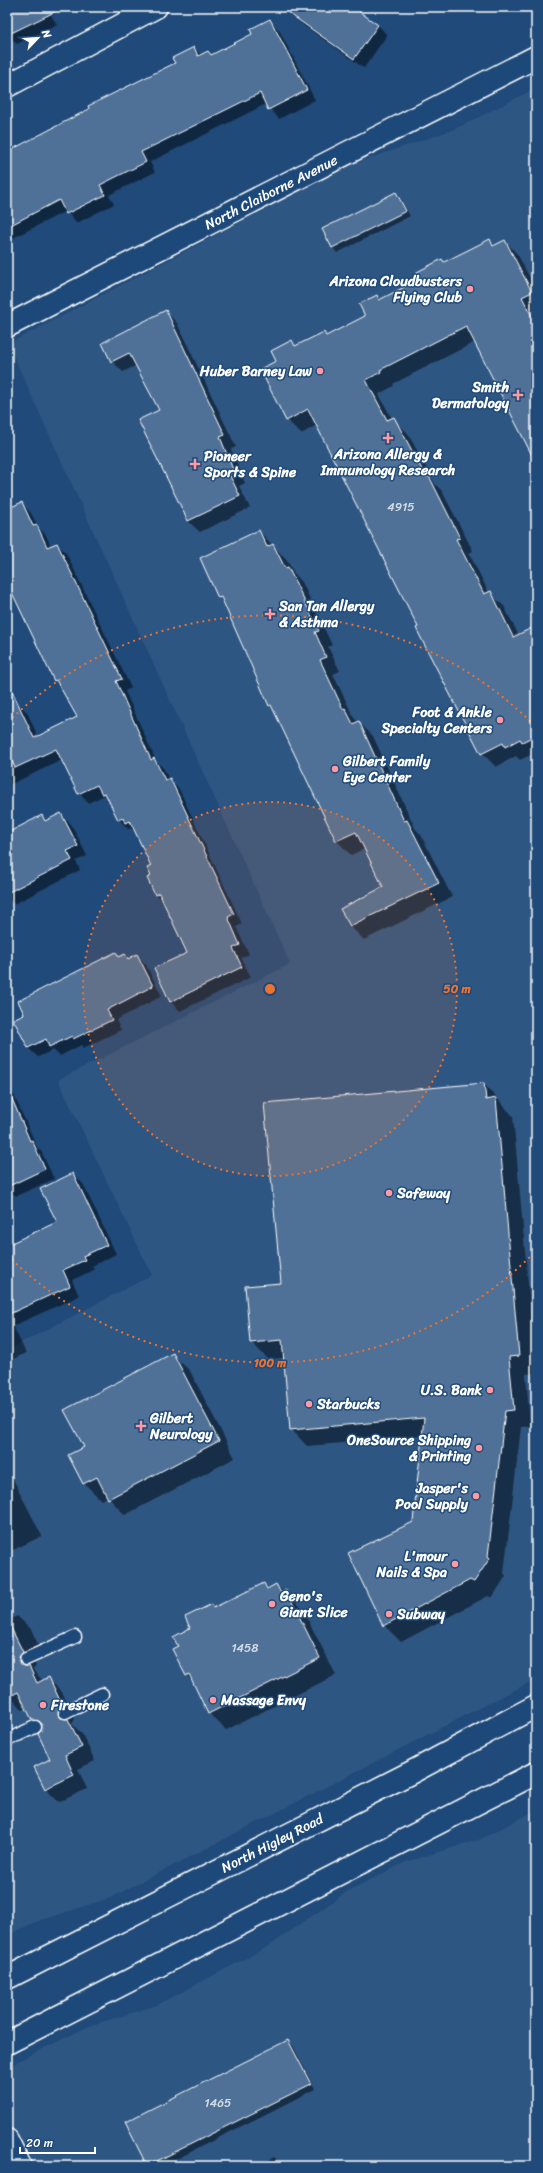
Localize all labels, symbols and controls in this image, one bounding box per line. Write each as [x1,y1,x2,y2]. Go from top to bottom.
north arrow [18,18,58,58]
text: N [36,26,57,42]
street label: North Claiborne Avenue [200,148,342,237]
place label: Arizona Cloudbusters Flying Club [329,269,463,310]
marker: Arizona Cloudbusters Flying Club [465,284,475,294]
place label: Huber Barney Law [199,359,312,384]
marker: Huber Barney Law [315,366,325,376]
place label: Smith Dermatology [432,375,510,416]
marker: Smith Dermatology [512,389,524,401]
marker: Arizona Allergy & Immunology Research [382,432,394,444]
place label: Arizona Allergy & Immunology Research [320,442,456,483]
place label: Pioneer Sports & Spine [203,444,297,485]
marker: Pioneer Sports & Spine [189,458,201,470]
house number: 4915 [387,496,415,518]
place label: San Tan Allergy & Asthma [278,594,375,635]
marker: San Tan Allergy & Asthma [264,608,276,620]
place label: Foot & Ankle Specialty Centers [380,700,493,741]
marker: Foot & Ankle Specialty Centers [495,715,505,725]
place label: Gilbert Family Eye Center [342,749,431,790]
marker: Gilbert Family Eye Center [330,764,340,774]
text: 50 m [443,978,471,1000]
centre of rings [263,982,277,996]
place label: Safeway [396,1181,451,1206]
marker: Safeway [384,1188,394,1198]
text: 100 m [254,1352,287,1374]
place label: U.S. Bank [421,1378,483,1403]
marker: U.S. Bank [485,1385,495,1395]
place label: Starbucks [316,1392,380,1417]
marker: Starbucks [304,1399,314,1409]
place label: Gilbert Neurology [149,1406,213,1447]
marker: Gilbert Neurology [135,1420,147,1432]
place label: OneSource Shipping & Printing [346,1428,472,1469]
marker: OneSource Shipping & Printing [474,1443,484,1453]
place label: Jasper's Pool Supply [395,1476,469,1517]
marker: Jasper's Pool Supply [471,1491,481,1501]
place label: L'mour Nails & Spa [376,1544,448,1585]
marker: L'mour Nails & Spa [450,1559,460,1569]
place label: Geno's Giant Slice [279,1584,349,1625]
marker: Geno's Giant Slice [267,1599,277,1609]
place label: Subway [396,1602,446,1627]
marker: Subway [384,1609,394,1619]
house number: 1458 [231,1637,259,1659]
place label: Massage Envy [220,1688,307,1713]
place label: Firestone [50,1693,110,1718]
marker: Massage Envy [208,1695,218,1705]
marker: Firestone [38,1700,48,1710]
street label: North Higley Road [217,1806,329,1880]
house number: 1465 [205,2092,231,2114]
scale bar [20,2129,95,2155]
text: 20 m [26,2132,53,2154]

